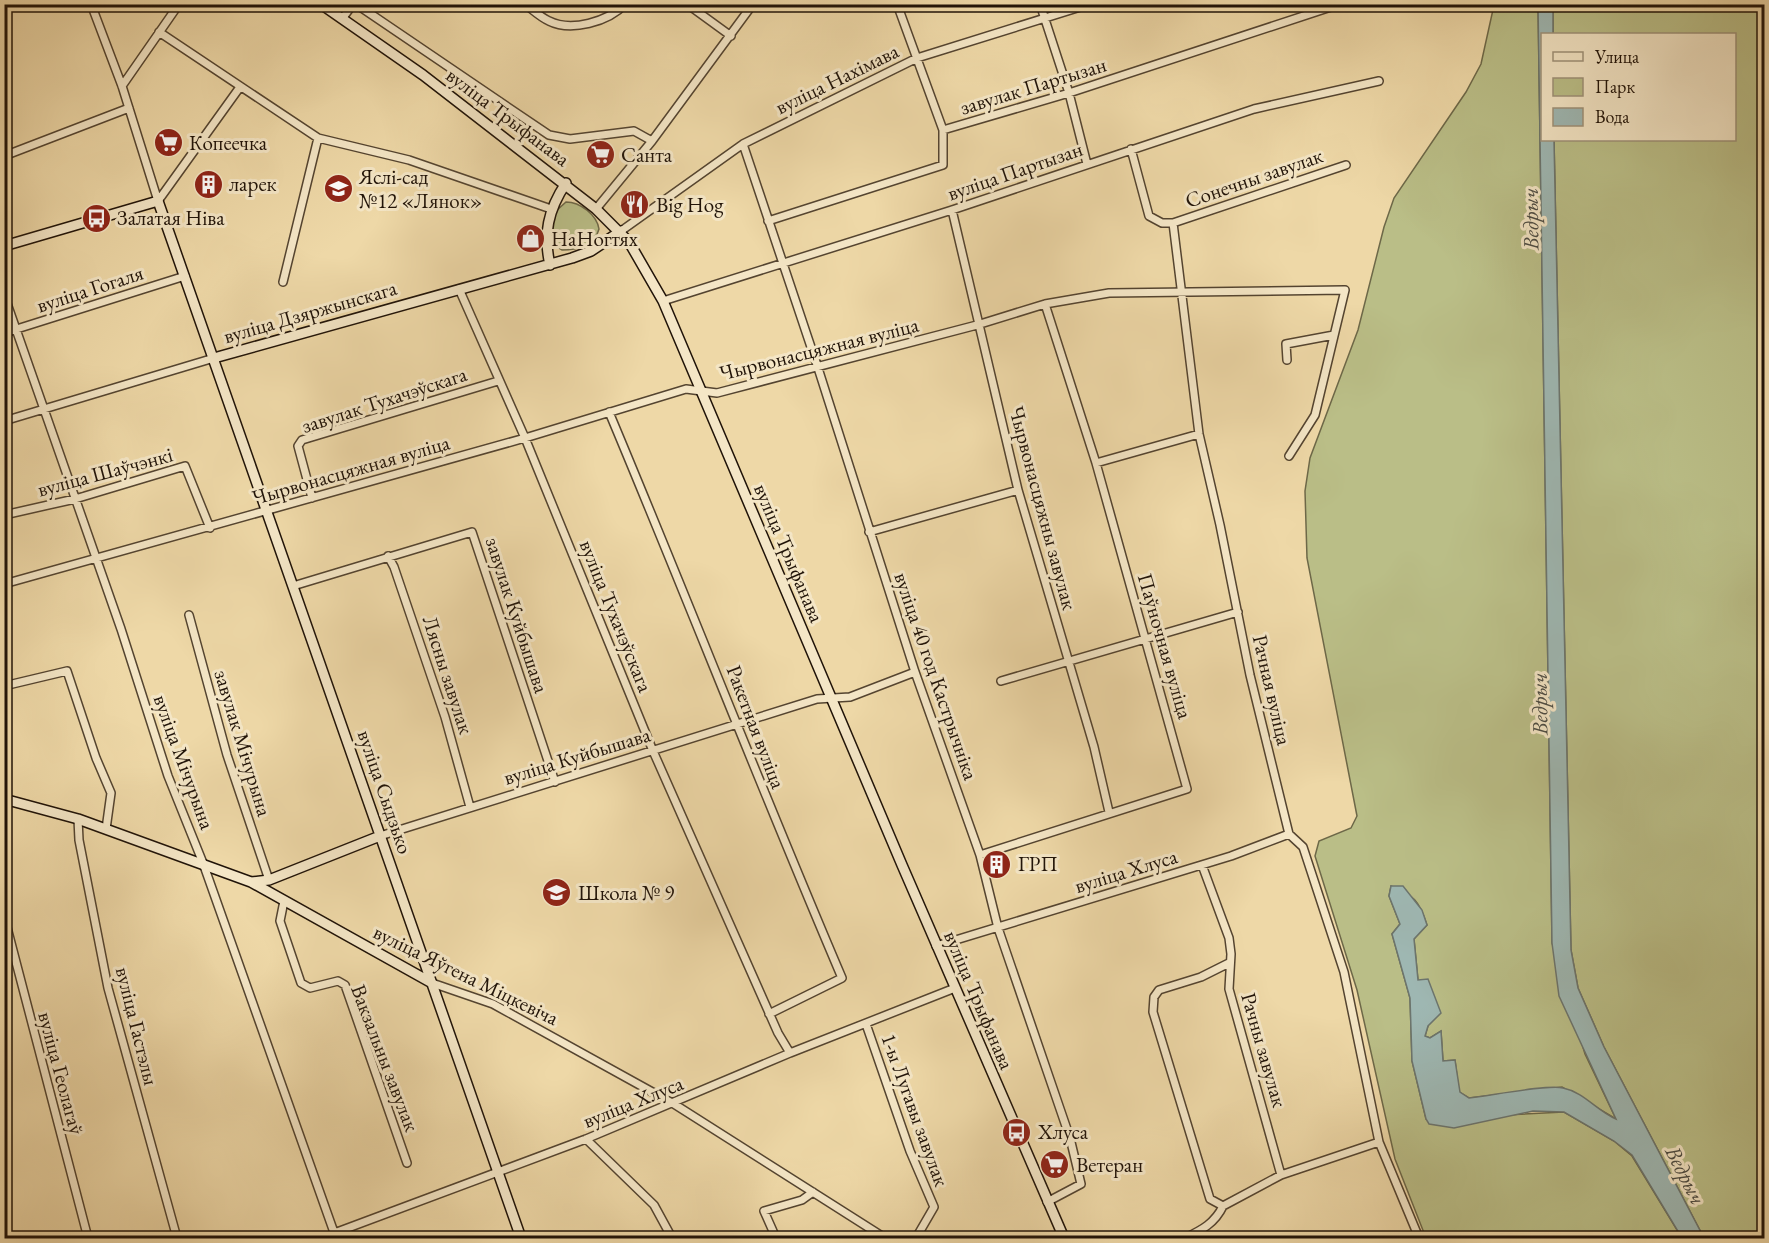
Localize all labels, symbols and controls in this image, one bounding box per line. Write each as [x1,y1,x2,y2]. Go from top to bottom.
legend [1541,33,1736,141]
street label: вуліца Нахімава [771,37,904,120]
text: Улица [1594,45,1640,68]
street label: завулак Партызан [956,50,1109,121]
street label: вуліца Трыфанава [441,61,576,172]
text: Парк [1595,75,1635,98]
text: Вода [1595,105,1630,128]
supermarket icon: Копеечка [152,127,184,159]
place label: Копеечка [189,129,268,156]
street label: вуліца Партызан [944,135,1086,206]
supermarket icon: Санта [584,139,616,171]
place label: Санта [621,141,673,168]
street label: Сонечны завулак [1181,141,1326,214]
place label: Яслі-сад №12 «Лянок» [358,163,482,214]
building icon: ларек [192,168,224,200]
place label: ларек [229,170,277,197]
school or university icon: Яслі-сад №12 «Лянок» [322,173,354,205]
water label: Ведрыч [1515,187,1546,252]
restaurant icon: Big Hog [619,189,651,221]
place label: Big Hog [656,191,724,218]
bus stop icon: Залатая Ніва [80,202,112,234]
place label: Залатая Ніва [117,204,225,231]
shop icon: НаНогтях [514,223,546,255]
place label: НаНогтях [551,225,638,252]
street label: вуліца Гогаля [33,259,147,318]
street label: вуліца Дзяржынскага [220,274,400,349]
street label: Чырвонасцяжная вуліца [716,311,922,386]
street label: завулак Тухачэўскага [298,360,471,439]
street label: Чырвонасцяжны завулак [1003,403,1084,613]
street label: Чырвонасцяжная вуліца [249,428,453,511]
street label: вуліца Шаўчэнкі [34,440,176,503]
street label: вуліца Трыфанава [748,479,831,627]
street label: завулак Куйбышава [480,533,556,697]
street label: вуліца Тухачэўскага [574,536,660,697]
street label: вуліца 40 год Кастрычніка [888,568,985,784]
street label: Паўночная вуліца [1132,570,1199,722]
street label: Лясны завулак [417,612,480,737]
street label: Рачная вуліца [1247,632,1298,748]
street label: Ракетная вуліца [721,661,793,793]
street label: завулак Мічурына [208,666,279,820]
water label: Ведрыч [1524,672,1555,737]
street label: вуліца Мічурына [148,691,222,834]
street label: вуліца Куйбышава [500,720,654,791]
street label: вуліца Сыдзько [352,726,419,857]
street label: вуліца Хлуса [1071,842,1181,899]
building icon: ГРП [981,848,1013,880]
place label: ГРП [1018,850,1058,877]
school or university icon: Школа № 9 [541,877,573,909]
place label: Школа № 9 [578,879,674,906]
street label: вуліца Яўгена Міцкевіча [369,918,564,1031]
street label: вуліца Трыфанава [938,926,1021,1074]
street label: вуліца Гастэлы [110,964,165,1088]
street label: Вакзальны завулак [345,980,426,1135]
street label: Рачны завулак [1235,989,1294,1110]
street label: вуліца Геолагаў [32,1009,91,1138]
street label: 1-ы Лугавы завулак [875,1030,956,1190]
street label: вуліца Хлуса [579,1069,688,1134]
bus stop icon: Хлуса [1001,1116,1033,1148]
place label: Хлуса [1037,1118,1089,1145]
water label: Ведрыч [1658,1140,1713,1210]
supermarket icon: Ветеран [1039,1149,1071,1181]
place label: Ветеран [1076,1151,1143,1178]

